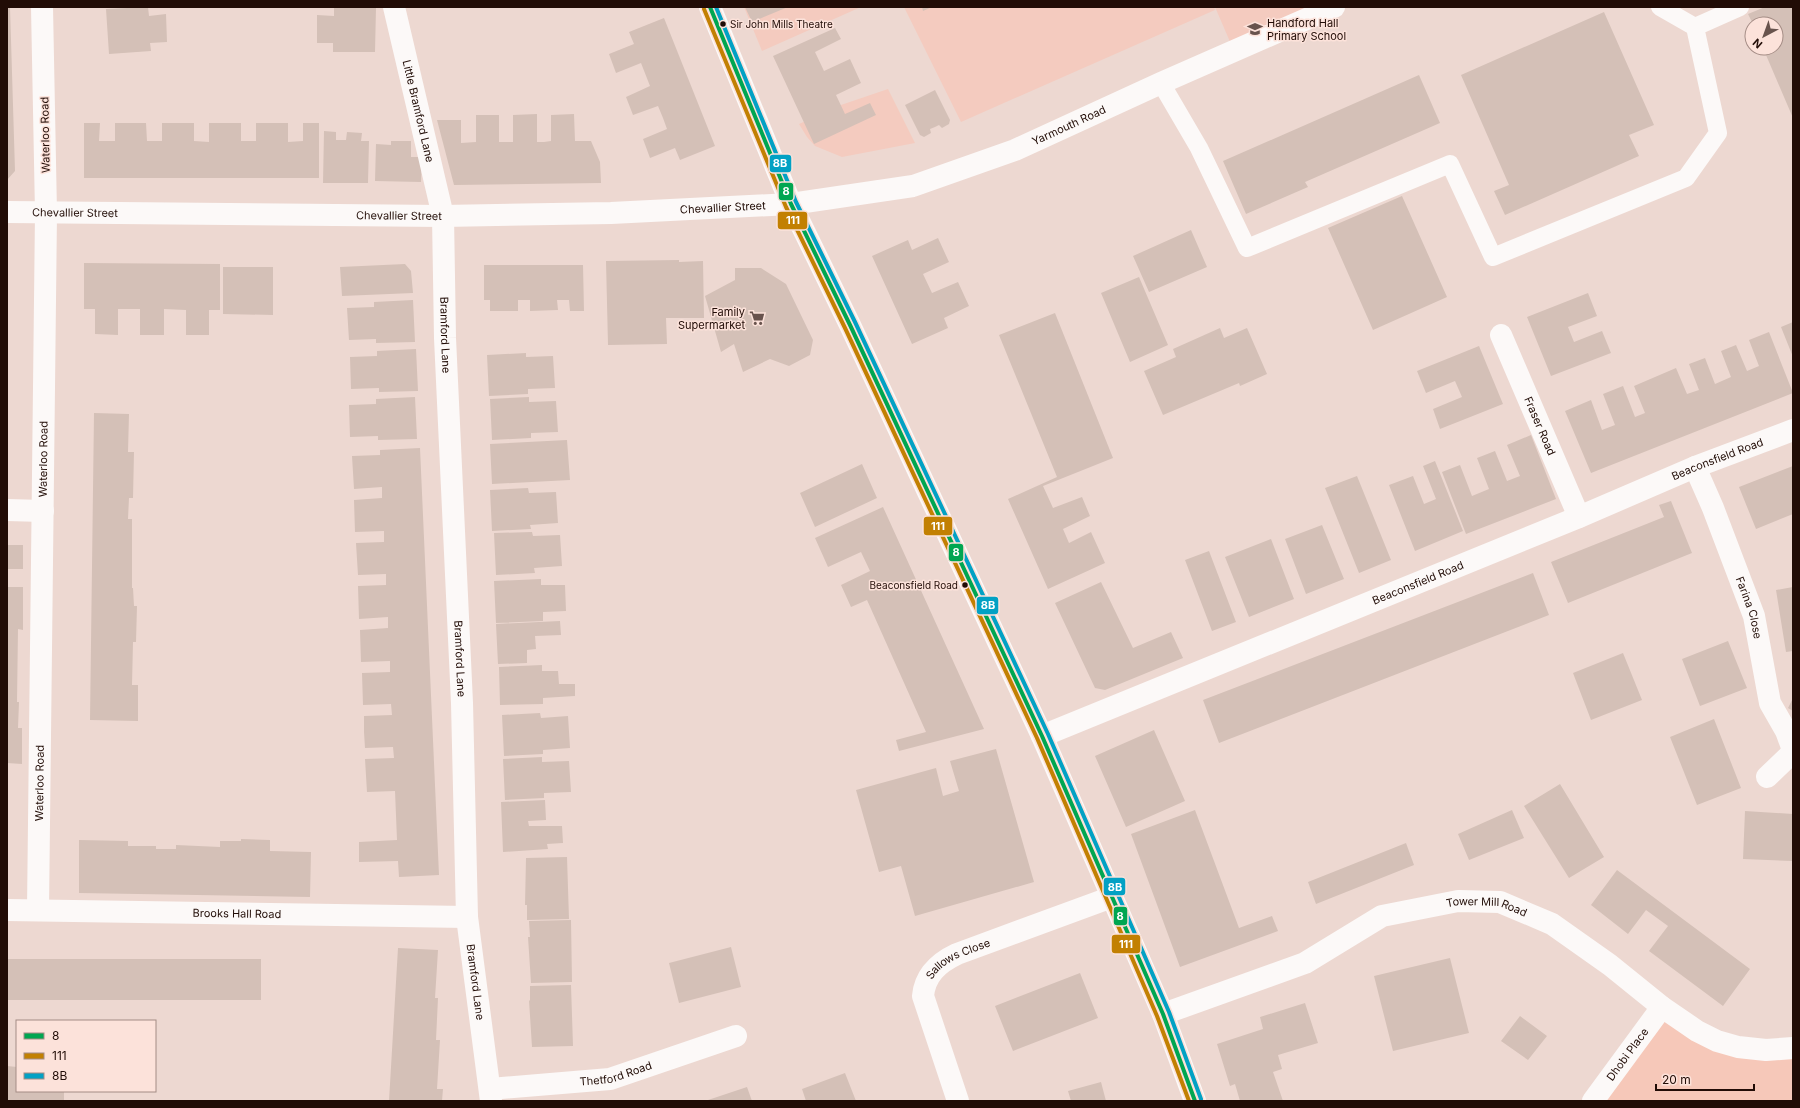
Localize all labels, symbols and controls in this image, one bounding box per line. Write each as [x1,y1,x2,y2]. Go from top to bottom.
place label: Handford Hall Primary School [1267,16,1346,43]
north arrow [1744,16,1784,56]
place label: Sir John Mills Theatre [730,18,833,30]
marker: Sir John Mills Theatre [718,19,728,29]
school or university icon: Handford Hall Primary School [1246,20,1264,38]
text: N [1750,36,1765,52]
street label: Little Bramford Lane [400,59,437,164]
street label: Waterloo Road [37,97,53,173]
street label: Yarmouth Road [1030,102,1108,148]
line badge: 8B [769,154,792,173]
text: 8B [773,156,787,170]
line badge: 8 [778,182,794,201]
text: 8 [782,184,790,198]
street label: Chevallier Street [680,198,766,217]
street label: Chevallier Street [32,205,118,220]
street label: Chevallier Street [356,208,442,223]
line badge: 111 [777,211,808,230]
text: 111 [786,213,800,227]
street label: Bramford Lane [437,297,454,374]
place label: Family Supermarket [678,305,745,332]
supermarket icon: Family Supermarket [748,309,766,327]
street label: Fraser Road [1521,394,1559,458]
street label: Waterloo Road [36,421,51,497]
street label: Beaconsfield Road [1669,435,1765,483]
line badge: 111 [923,516,953,536]
text: 111 [931,519,945,533]
line badge: 8 [948,543,964,562]
text: 8 [952,545,960,559]
street label: Beaconsfield Road [1370,558,1466,608]
street label: Farina Close [1733,575,1765,640]
place label: Beaconsfield Road [870,579,958,591]
marker: Beaconsfield Road [960,580,970,590]
line badge: 8B [976,596,999,615]
text: 8B [981,598,995,612]
street label: Bramford Lane [451,620,469,697]
street label: Waterloo Road [32,745,47,821]
line badge: 8B [1103,877,1126,896]
text: 8B [1108,880,1122,894]
street label: Tower Mill Road [1445,894,1529,920]
street label: Brooks Hall Road [193,906,281,921]
line badge: 8 [1113,906,1128,926]
text: 8 [1116,909,1124,923]
line badge: 111 [1111,934,1141,954]
street label: Sallows Close [923,935,992,982]
text: 111 [1119,937,1133,951]
street label: Bramford Lane [464,943,487,1021]
legend [16,1020,156,1092]
street label: Dhobi Place [1603,1025,1651,1083]
text: 8 [52,1028,59,1043]
text: 111 [52,1048,67,1063]
street label: Thetford Road [579,1058,654,1089]
scale bar [1656,1066,1754,1092]
text: 8B [52,1068,67,1083]
text: 20 m [1662,1072,1691,1087]

